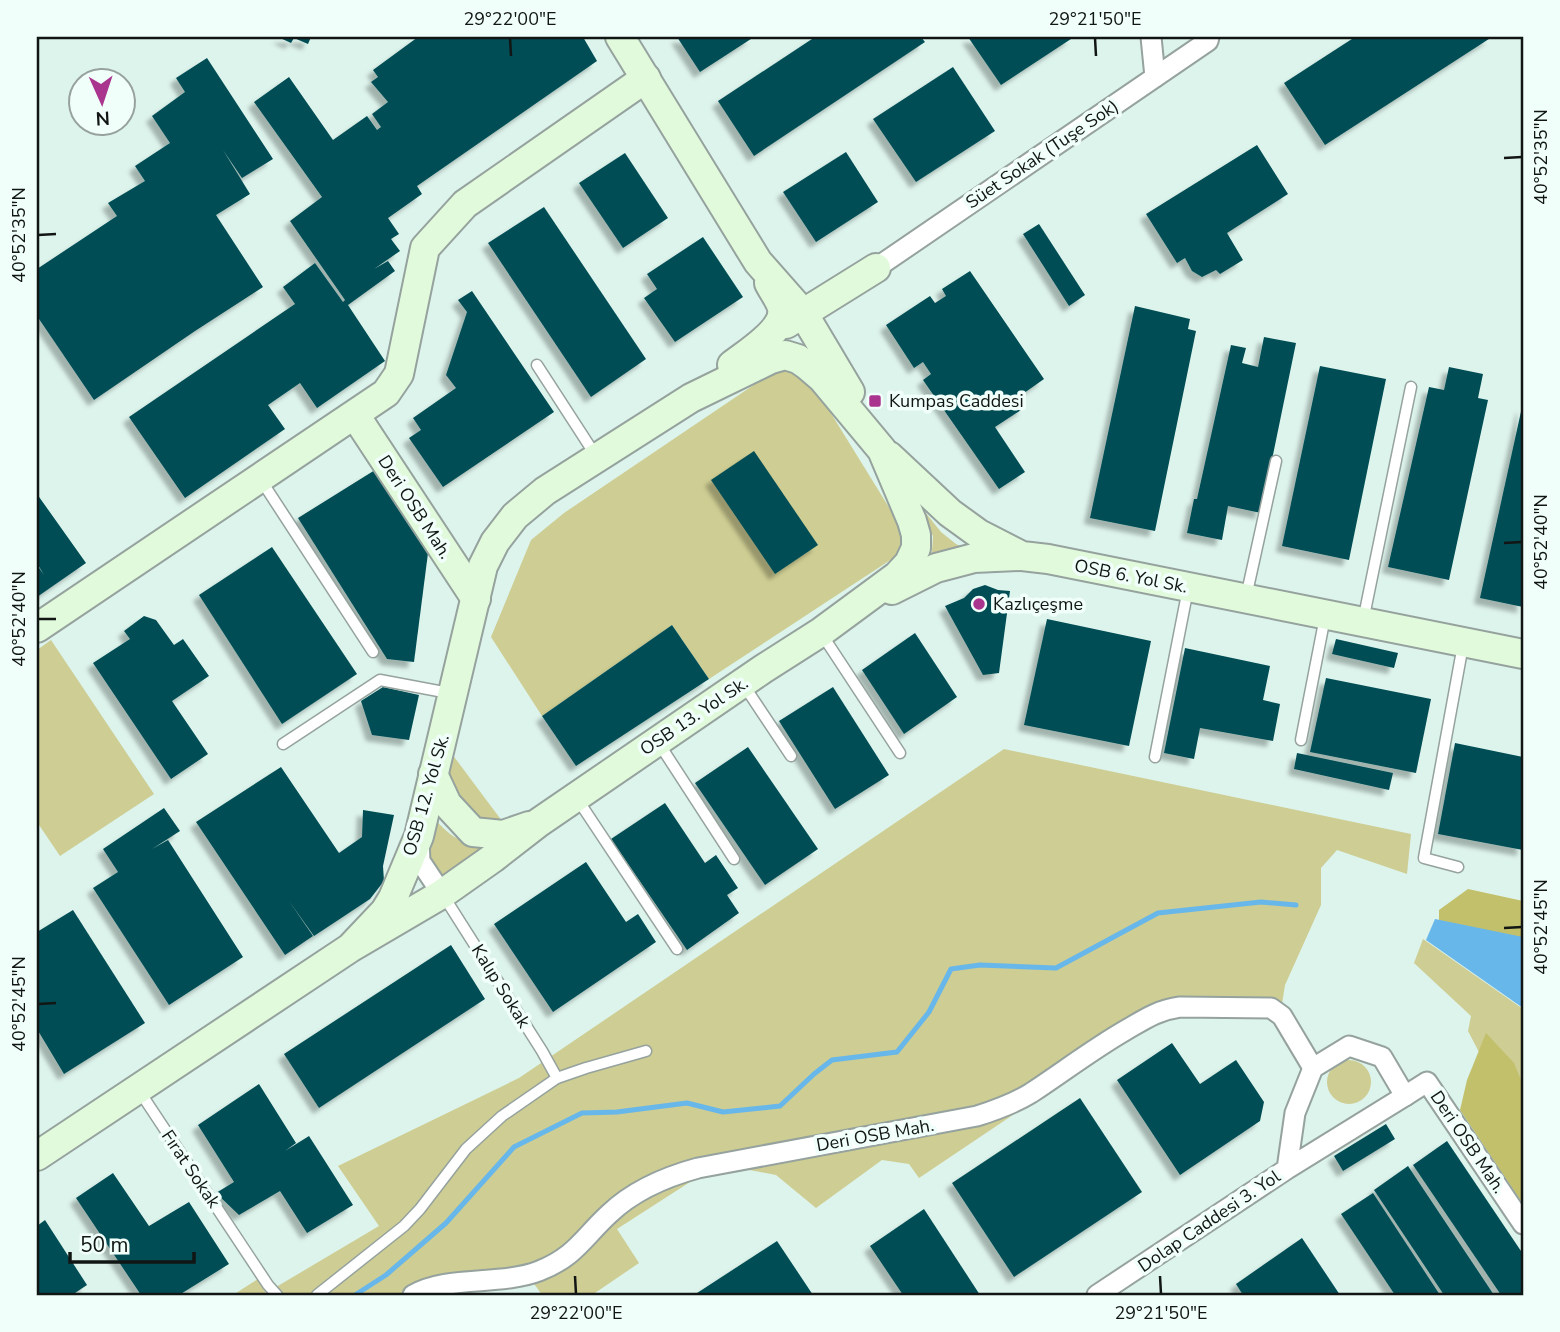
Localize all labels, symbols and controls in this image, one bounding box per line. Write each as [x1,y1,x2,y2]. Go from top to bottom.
text: 29°22'00"E [464,7,557,31]
text: 29°21'50"E [1049,7,1142,31]
north arrow [66,66,136,136]
street label: Süet Sokak (Tuşe Sok) [961,94,1123,214]
text: N [95,105,111,131]
text: 40°52'35"N [1529,109,1553,205]
text: 40°52'35"N [7,187,31,283]
place label: Kumpas Caddesi [889,389,1024,413]
marker: Kumpas Caddesi [867,393,883,409]
street label: Deri OSB Mah. [373,451,457,563]
text: 40°52'40"N [1529,494,1553,590]
street label: OSB 6. Yol Sk. [1072,553,1190,599]
text: 40°52'40"N [7,571,31,667]
place label: Kazlıçeşme [993,592,1083,616]
marker: Kazlıçeşme [971,596,987,612]
street label: OSB 13. Yol Sk. [635,671,753,761]
street label: OSB 12. Yol Sk. [397,731,455,859]
text: 40°52'45"N [1529,879,1553,975]
street label: Kalıp Sokak [466,940,537,1033]
text: 40°52'45"N [7,956,31,1052]
street label: Deri OSB Mah. [1425,1086,1511,1198]
street label: Deri OSB Mah. [814,1113,936,1157]
street label: Fırat Sokak [156,1125,226,1214]
street label: Dolap Caddesi 3. Yol [1133,1164,1285,1278]
scale bar [70,1220,194,1264]
text: 50 m [80,1231,129,1259]
text: 29°22'00"E [530,1301,623,1325]
text: 29°21'50"E [1115,1301,1208,1325]

